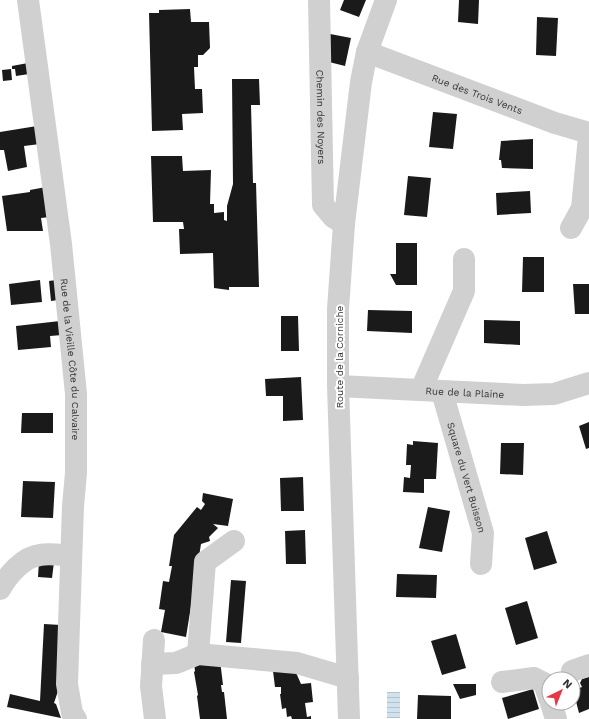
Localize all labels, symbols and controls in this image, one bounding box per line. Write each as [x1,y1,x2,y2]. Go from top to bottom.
street label: Chemin des Noyers [315,70,328,164]
street label: Rue des Trois Vents [430,72,524,116]
street label: Rue de la Vieille Côte du Calvaire [59,278,82,441]
street label: Route de la Corniche [334,305,345,408]
street label: Rue de la Plaine [425,385,505,400]
street label: Square du Vert Buisson [446,421,488,534]
north arrow [541,671,581,711]
text: N [560,677,575,692]

